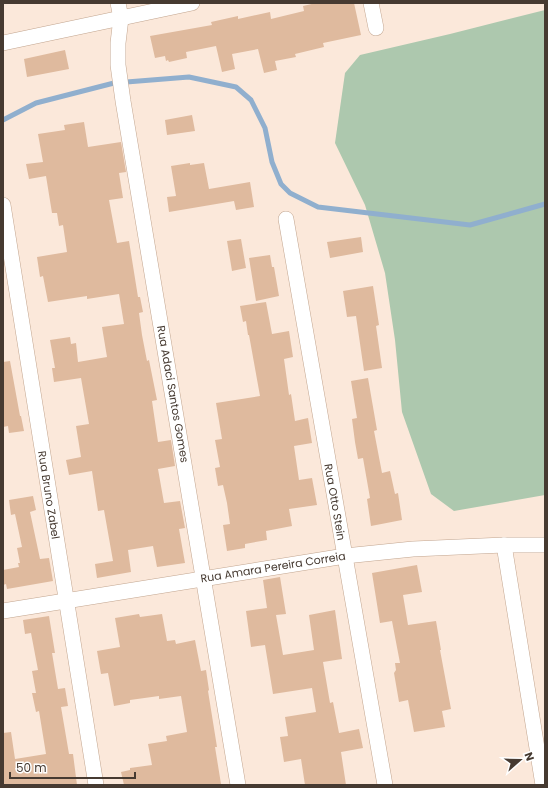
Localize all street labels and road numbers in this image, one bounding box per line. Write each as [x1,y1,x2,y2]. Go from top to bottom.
street label: Rua Adaci Santos Gomes [153,324,193,464]
street label: Rua Bruno Zabel [34,450,64,540]
street label: Rua Otto Stein [320,462,350,542]
street label: Rua Amara Pereira Correia [199,548,347,586]

